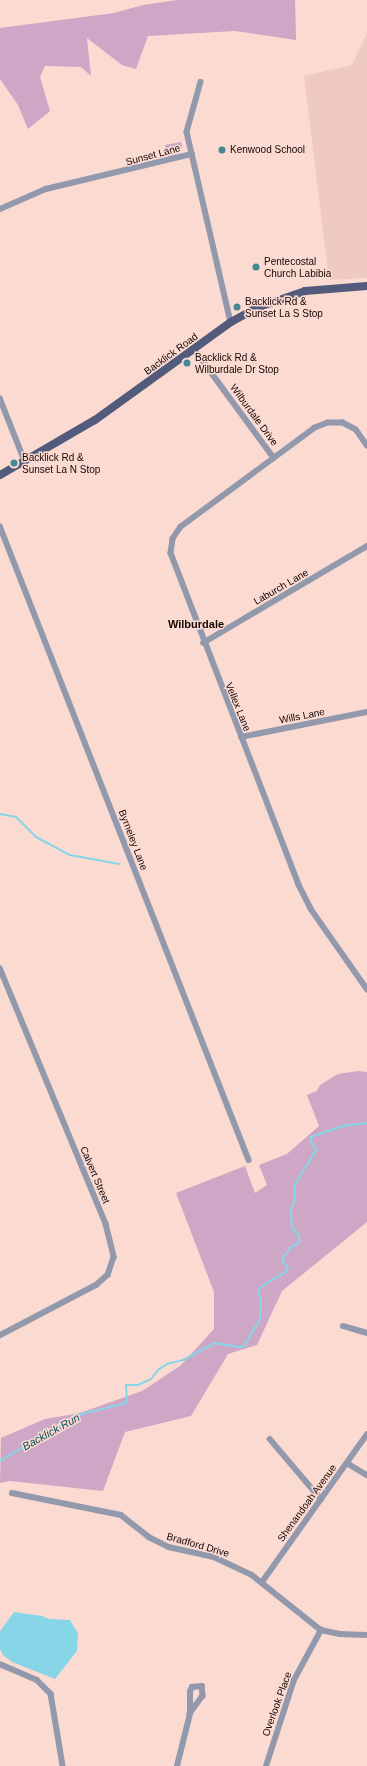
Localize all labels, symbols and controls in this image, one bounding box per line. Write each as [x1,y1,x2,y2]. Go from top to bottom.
street label: Sunset Lane [124,142,182,168]
place label: Kenwood School [230,144,305,156]
marker: Kenwood School [217,145,227,155]
place label: Pentecostal Church Labibia [264,255,331,278]
marker: Pentecostal Church Labibia [251,262,261,272]
place label: Backlick Rd & Sunset La S Stop [245,295,323,318]
marker: Backlick Rd & Sunset La S Stop [232,302,242,312]
street label: Backlick Road [142,331,200,377]
place label: Backlick Rd & Wilburdale Dr Stop [195,351,279,374]
marker: Backlick Rd & Wilburdale Dr Stop [182,358,192,368]
street label: Wilburdale Drive [228,382,280,448]
place label: Backlick Rd & Sunset La N Stop [22,451,100,474]
marker: Backlick Rd & Sunset La N Stop [9,458,19,468]
street label: Laburch Lane [252,567,310,607]
district label: Wilburdale [168,617,224,631]
street label: Vellex Lane [223,681,253,733]
street label: Wills Lane [278,706,326,726]
street label: Byrneley Lane [116,808,150,872]
street label: Calvert Street [78,1145,112,1205]
water label: Backlick Run [20,1411,82,1453]
street label: Shenandoah Avenue [275,1462,339,1544]
street label: Bradford Drive [165,1530,231,1560]
street label: Overlook Place [260,1670,294,1738]

